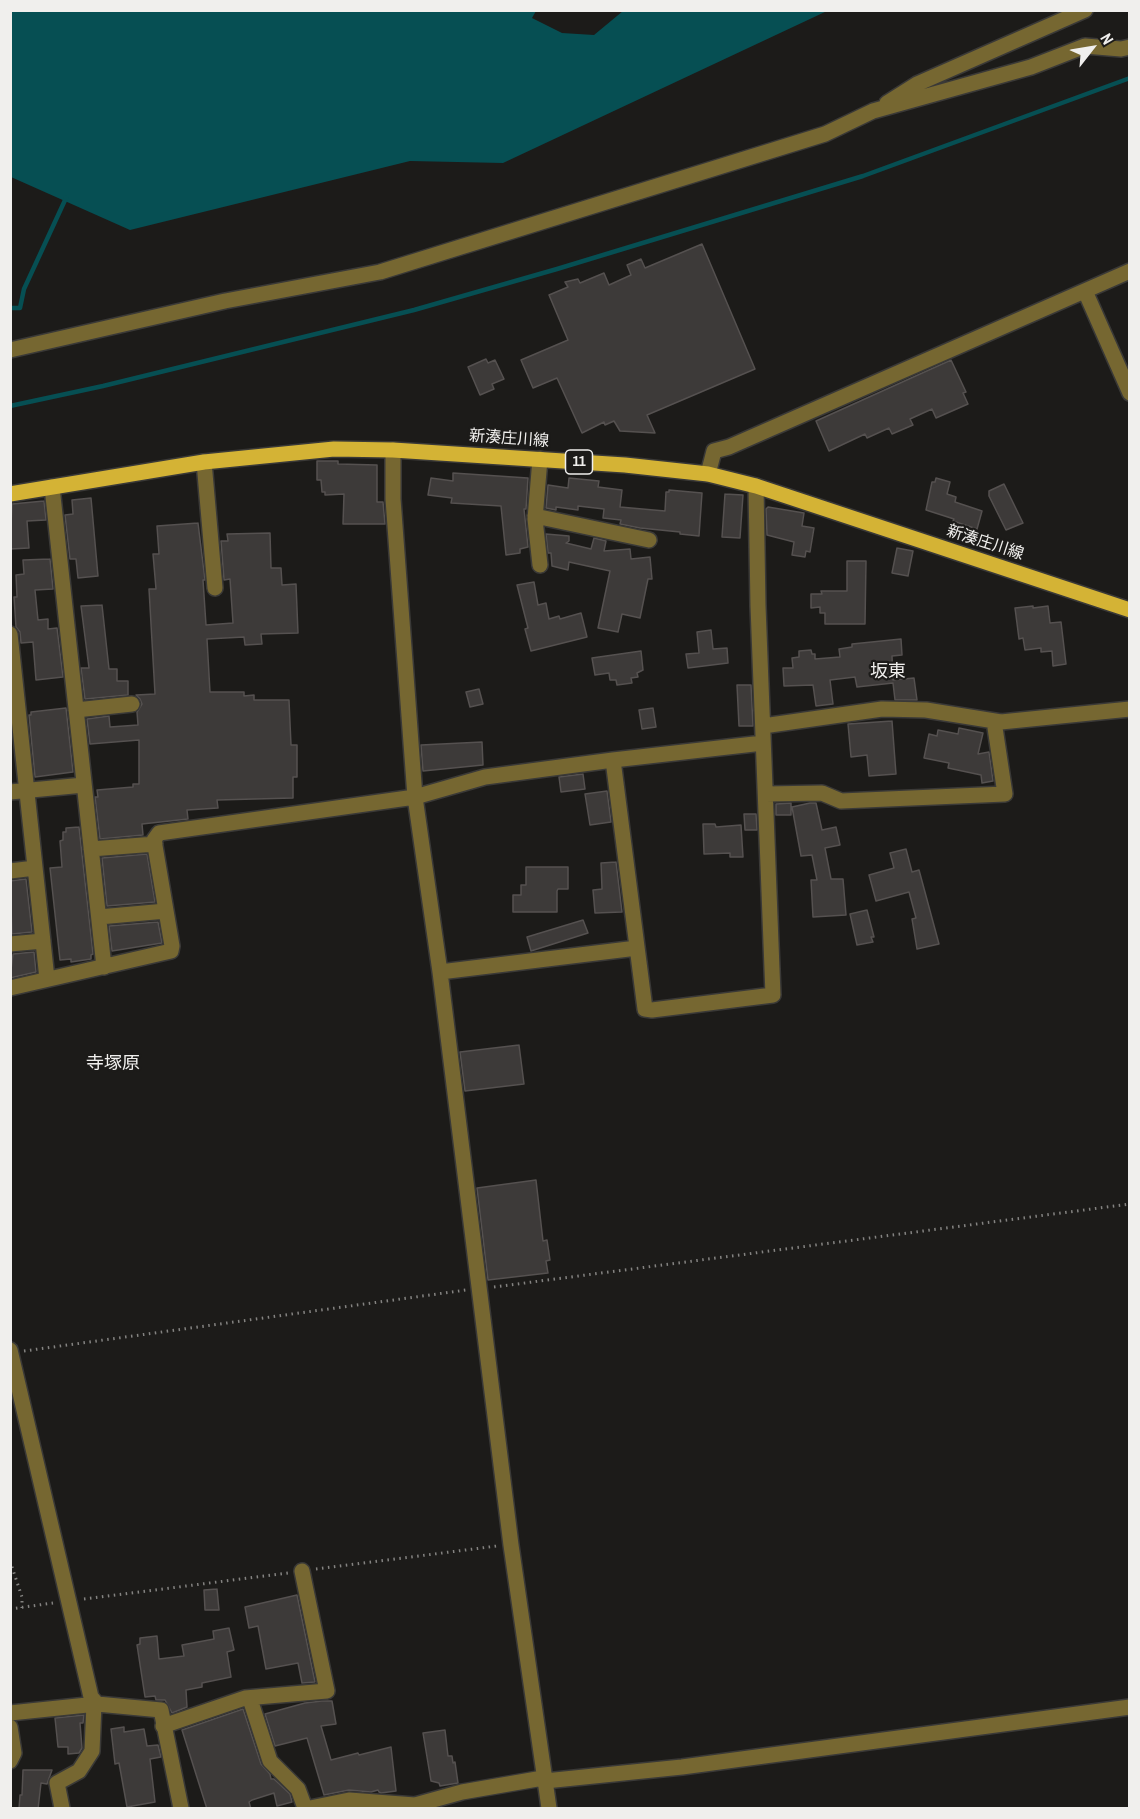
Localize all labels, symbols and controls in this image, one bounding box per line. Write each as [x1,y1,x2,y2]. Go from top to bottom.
north arrow [1062,18,1122,78]
text: N [1096,29,1119,48]
street label: 新湊庄川線 [468,427,550,451]
road number: 11 [566,450,592,474]
street label: 新湊庄川線 [944,522,1026,564]
district label: 坂東 [870,661,906,683]
district label: 寺塚原 [86,1053,140,1075]

